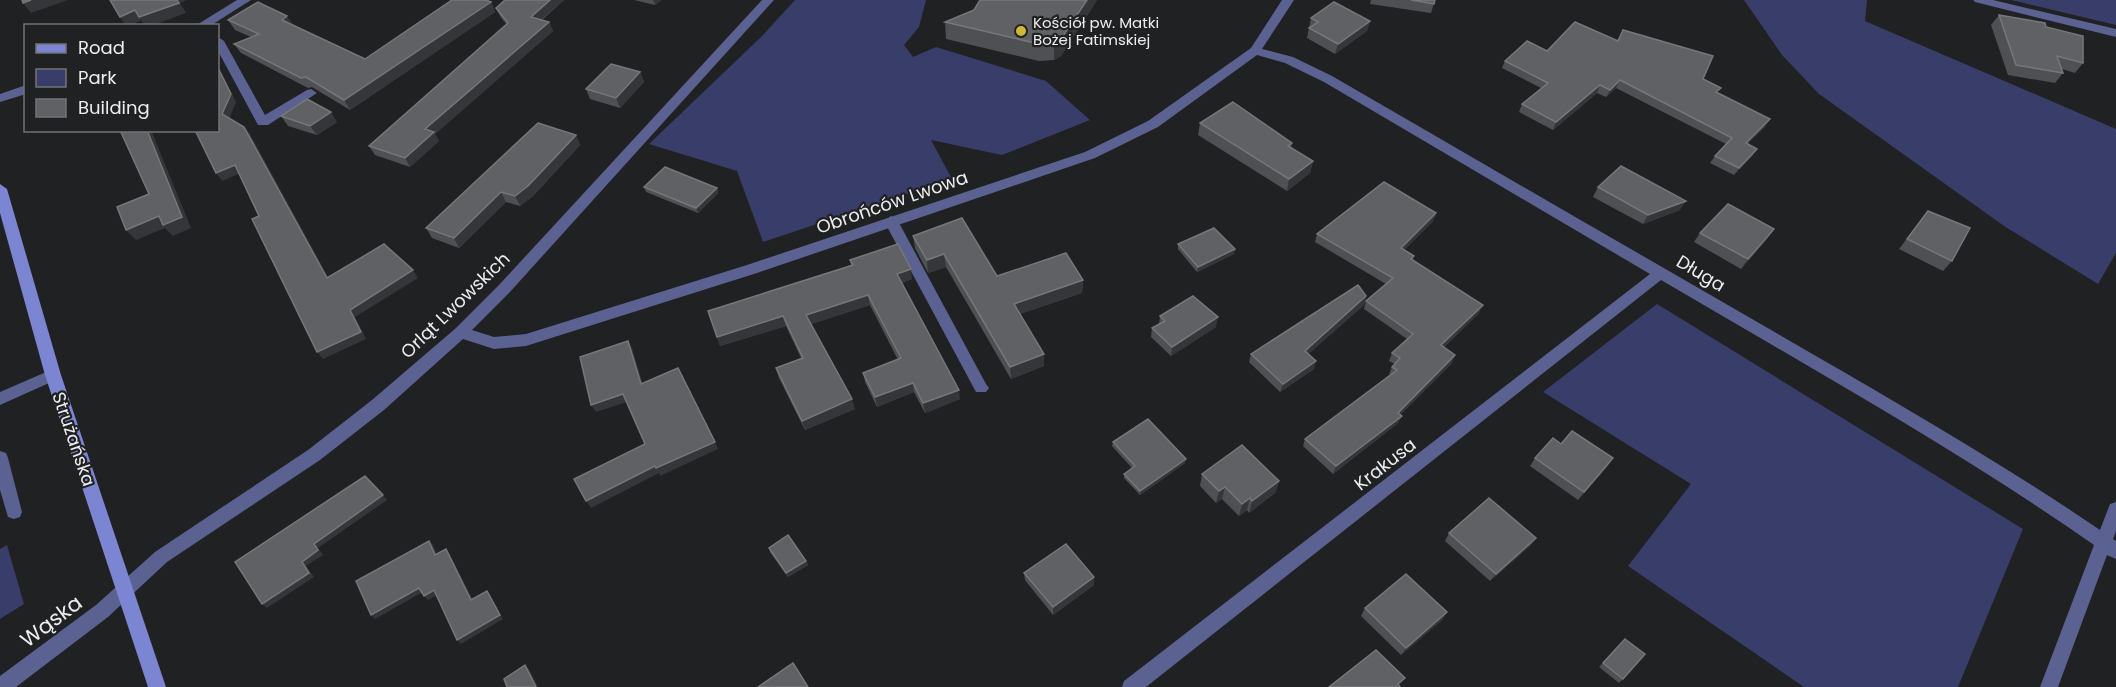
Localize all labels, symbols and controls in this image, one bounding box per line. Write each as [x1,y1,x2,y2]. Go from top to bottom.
place label: Kościół pw. Matki Bożej Fatimskiej [1033,12,1159,50]
legend [24,24,219,132]
marker: Kościół pw. Matki Bożej Fatimskiej [1014,24,1028,38]
text: Road [78,35,125,60]
text: Park [78,65,117,90]
text: Building [78,95,150,120]
street label: Obrońców Lwowa [813,164,971,240]
street label: Orląt Lwowskich [395,246,515,364]
street label: Długa [1672,249,1730,297]
street label: Strużańska [46,389,102,489]
street label: Krakusa [1349,432,1421,496]
street label: Wąska [14,588,88,654]

